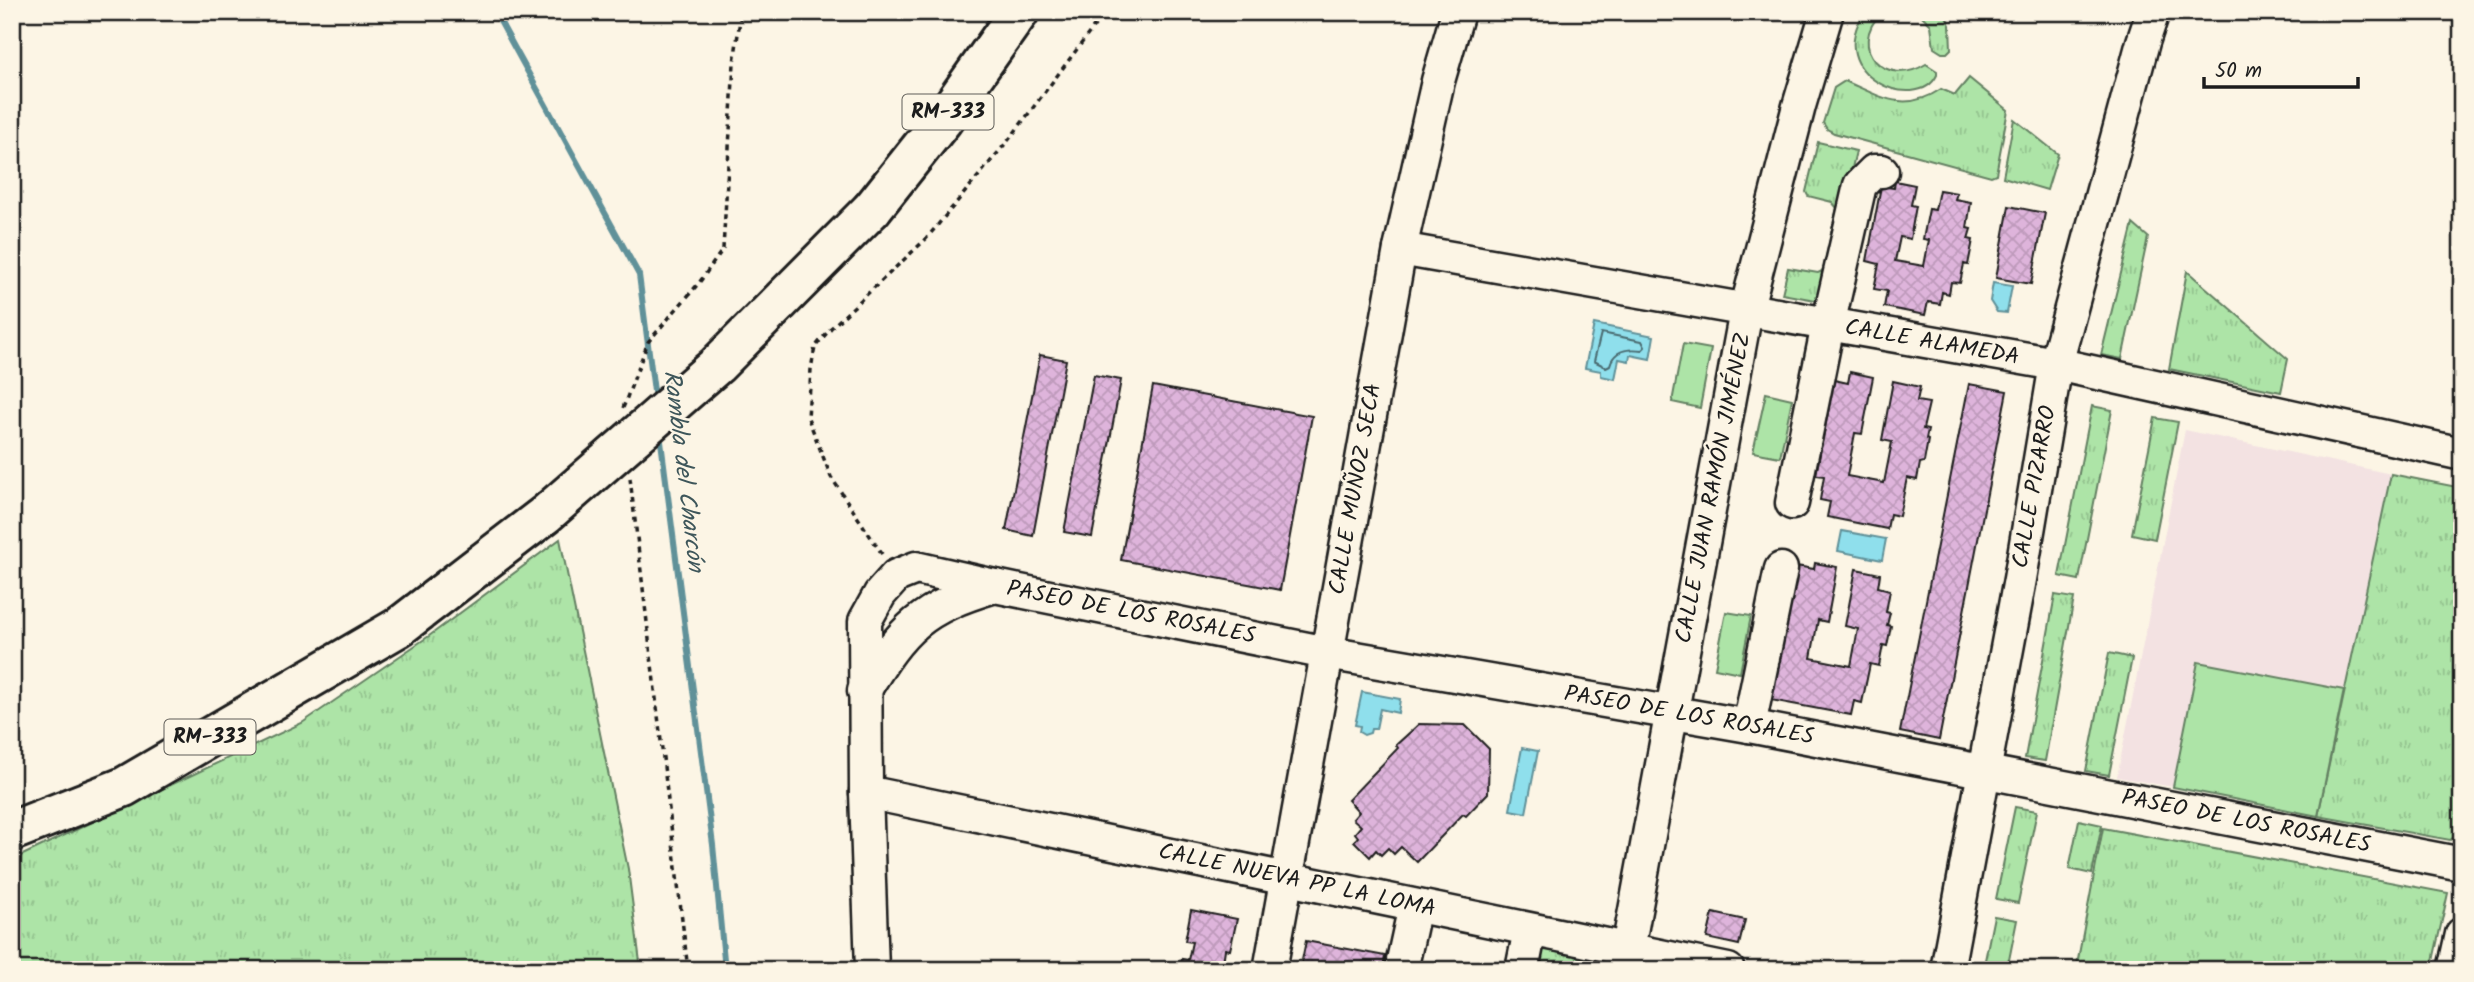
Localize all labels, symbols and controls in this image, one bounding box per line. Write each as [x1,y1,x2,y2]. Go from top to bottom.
scale bar [2204,46,2358,90]
text: 50 m [2215,55,2262,88]
road number: RM-333 [902,94,993,130]
street label: CALLE ALAMEDA [1842,310,2022,376]
street label: CALLE JUAN RAMÓN JIMÉNEZ [1666,329,1762,647]
water label: Rambla del Charcón [651,368,715,576]
street label: CALLE MUÑOZ SECA [1320,380,1392,598]
street label: CALLE PIZARRO [2003,403,2067,571]
street label: PASEO DE LOS ROSALES [1003,571,1259,655]
street label: PASEO DE LOS ROSALES [1561,676,1817,756]
road number: RM-333 [164,720,256,754]
street label: PASEO DE LOS ROSALES [2118,780,2374,864]
street label: CALLE NUEVA PP LA LOMA [1155,834,1439,928]

